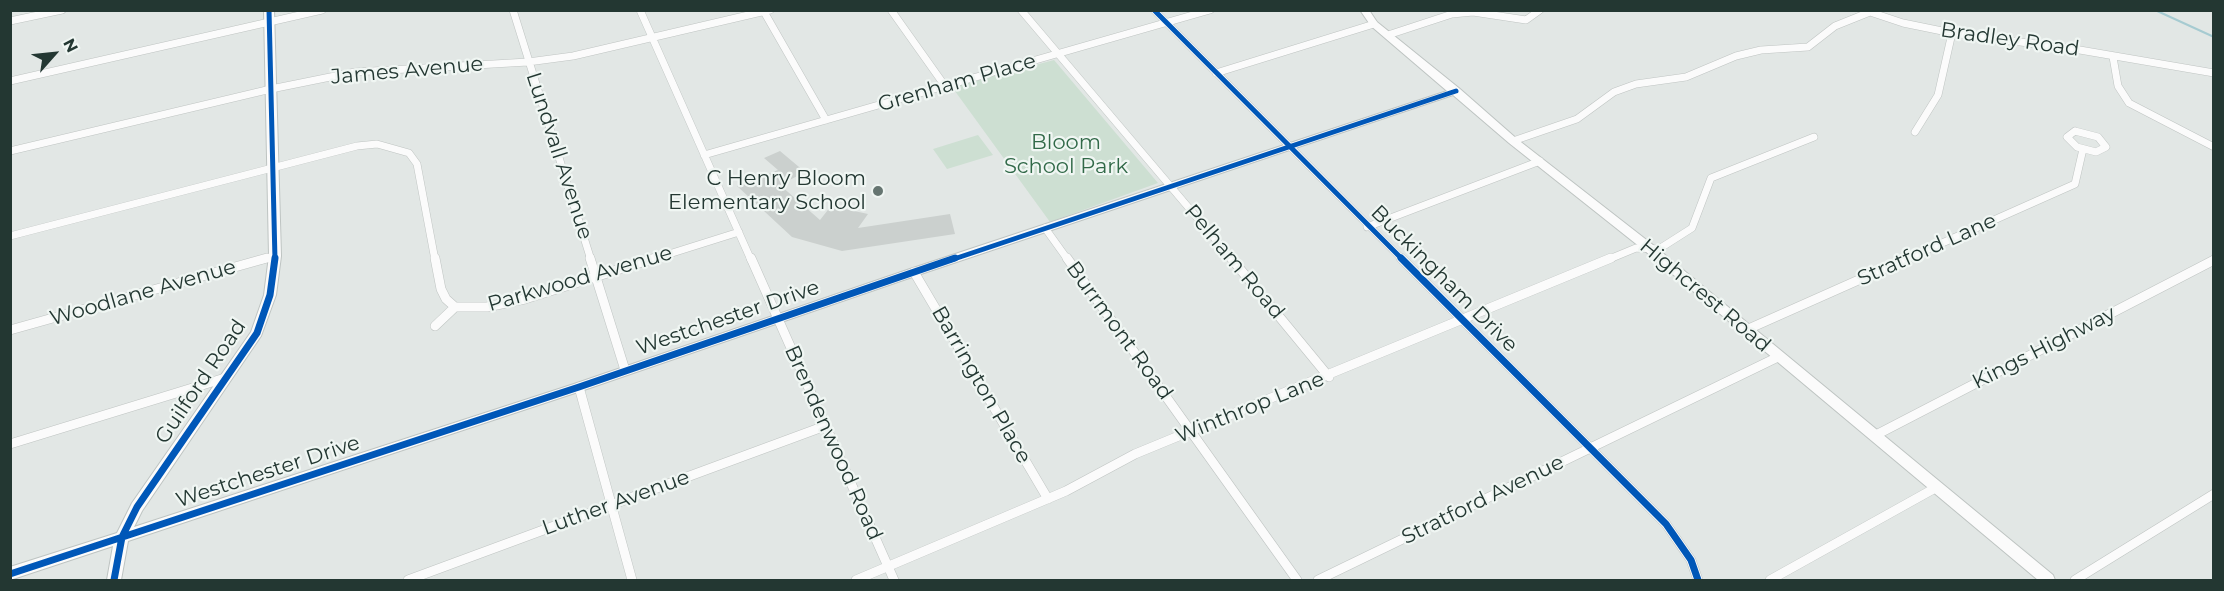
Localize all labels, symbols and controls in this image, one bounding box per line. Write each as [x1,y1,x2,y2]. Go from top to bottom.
street label: Bradley Road [1939,18,2081,62]
north arrow [24,24,84,84]
text: N [59,36,82,56]
street label: Grenham Place [875,48,1039,118]
street label: James Avenue [330,52,484,90]
street label: Lundvall Avenue [520,69,598,243]
park label: Bloom School Park [1004,130,1128,180]
place label: C Henry Bloom Elementary School [668,166,866,216]
marker: C Henry Bloom Elementary School [871,184,885,198]
street label: Pelham Road [1179,199,1289,325]
street label: Buckingham Drive [1365,200,1523,358]
street label: Stratford Lane [1854,208,2000,292]
street label: Highcrest Road [1634,234,1776,358]
street label: Parkwood Avenue [485,241,675,317]
street label: Woodlane Avenue [47,254,239,332]
street label: Burrmont Road [1060,257,1178,405]
street label: Westchester Drive [633,275,823,361]
street label: Kings Highway [1968,301,2120,395]
street label: Barrington Place [926,302,1036,468]
street label: Guilford Road [150,315,252,449]
street label: Brendenwood Road [779,342,887,544]
street label: Winthrop Lane [1172,367,1328,449]
street label: Westchester Drive [173,430,363,514]
street label: Stratford Avenue [1398,450,1568,550]
street label: Luther Avenue [539,465,693,541]

